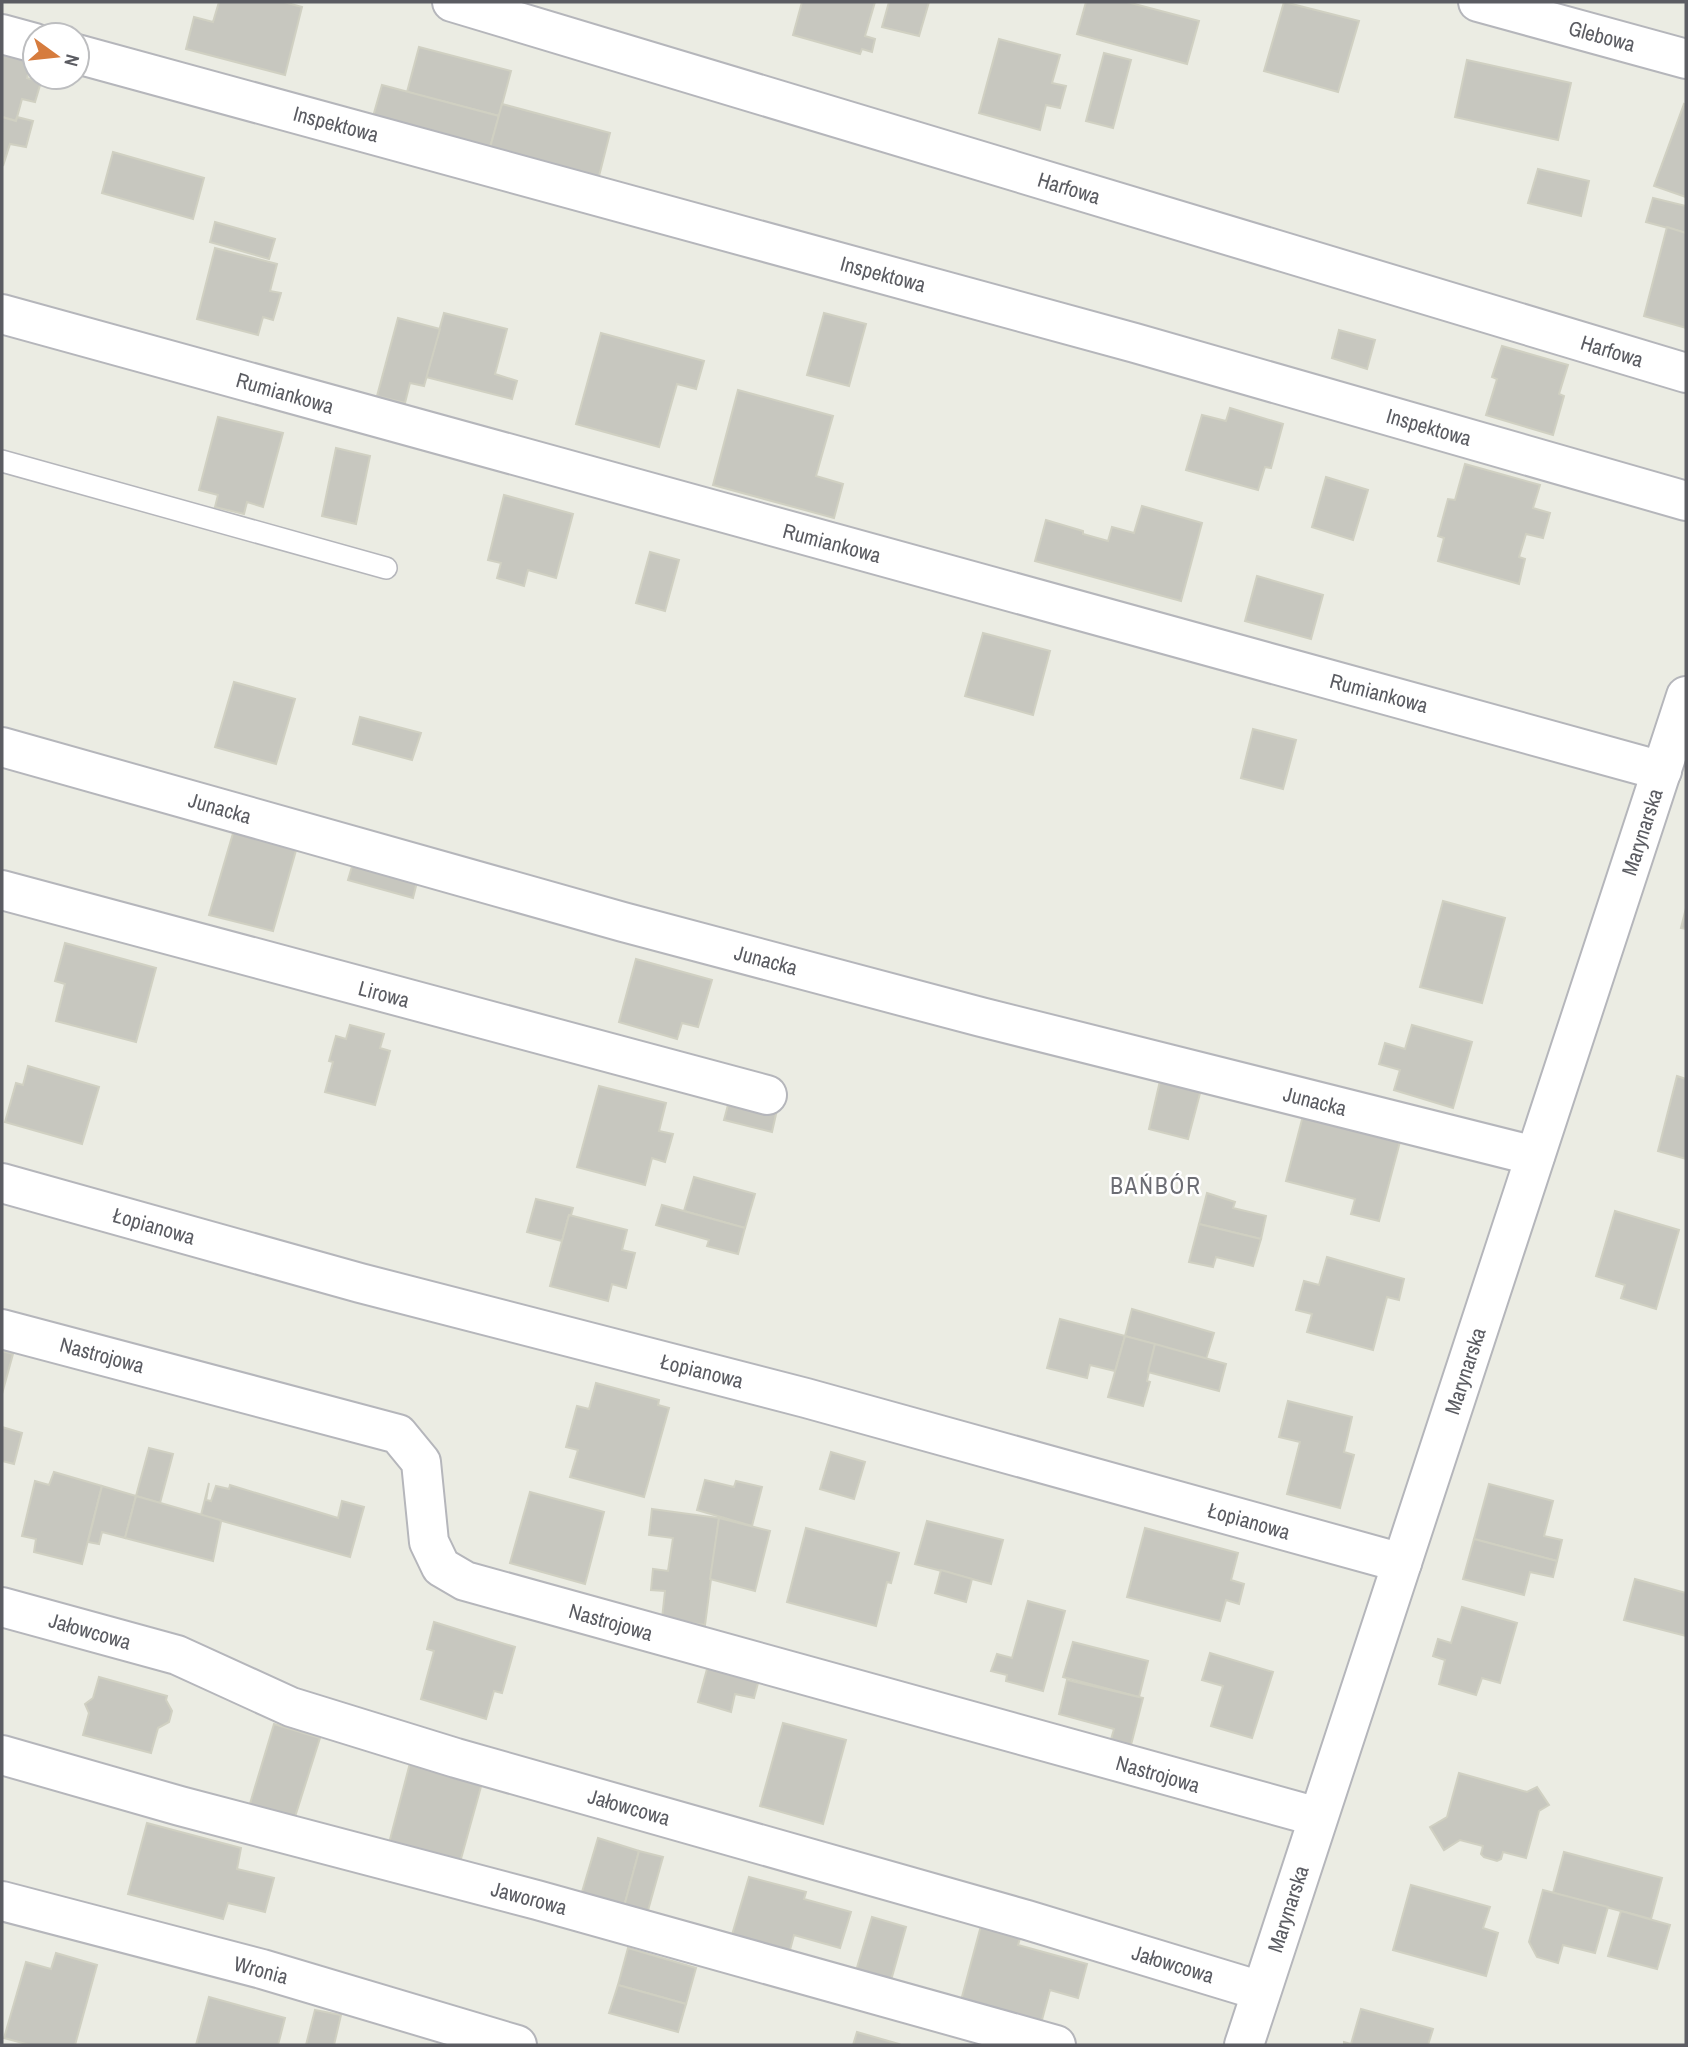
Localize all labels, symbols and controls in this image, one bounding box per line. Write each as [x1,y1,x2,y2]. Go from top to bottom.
street label: Glebowa [1565,13,1639,59]
north arrow [21,21,91,91]
text: N [58,52,86,69]
street label: Inspektowa [290,99,382,149]
street label: Harfowa [1034,165,1104,211]
street label: Inspektowa [837,249,929,299]
street label: Harfowa [1577,328,1647,374]
street label: Rumiankowa [233,365,338,421]
street label: Inspektowa [1383,401,1475,453]
street label: Rumiankowa [780,516,885,570]
street label: Rumiankowa [1327,666,1432,720]
street label: Marynarska [1614,784,1670,879]
street label: Junacka [185,785,255,831]
street label: Junacka [731,938,801,982]
street label: Lirowa [355,973,413,1015]
street label: Junacka [1280,1079,1350,1123]
district label: BAŃBÓR [1110,1170,1202,1201]
street label: Łopianowa [110,1200,199,1252]
street label: Marynarska [1437,1323,1493,1418]
street label: Nastrojowa [57,1330,148,1380]
street label: Łopianowa [658,1347,747,1395]
street label: Łopianowa [1205,1495,1294,1547]
street label: Nastrojowa [566,1596,657,1648]
street label: Jałowcowa [46,1605,135,1657]
street label: Nastrojowa [1113,1748,1204,1800]
street label: Jałowcowa [585,1781,674,1833]
street label: Marynarska [1260,1861,1316,1956]
street label: Jaworowa [488,1874,571,1922]
street label: Jałowcowa [1128,1938,1218,1990]
street label: Wronia [231,1949,292,1991]

